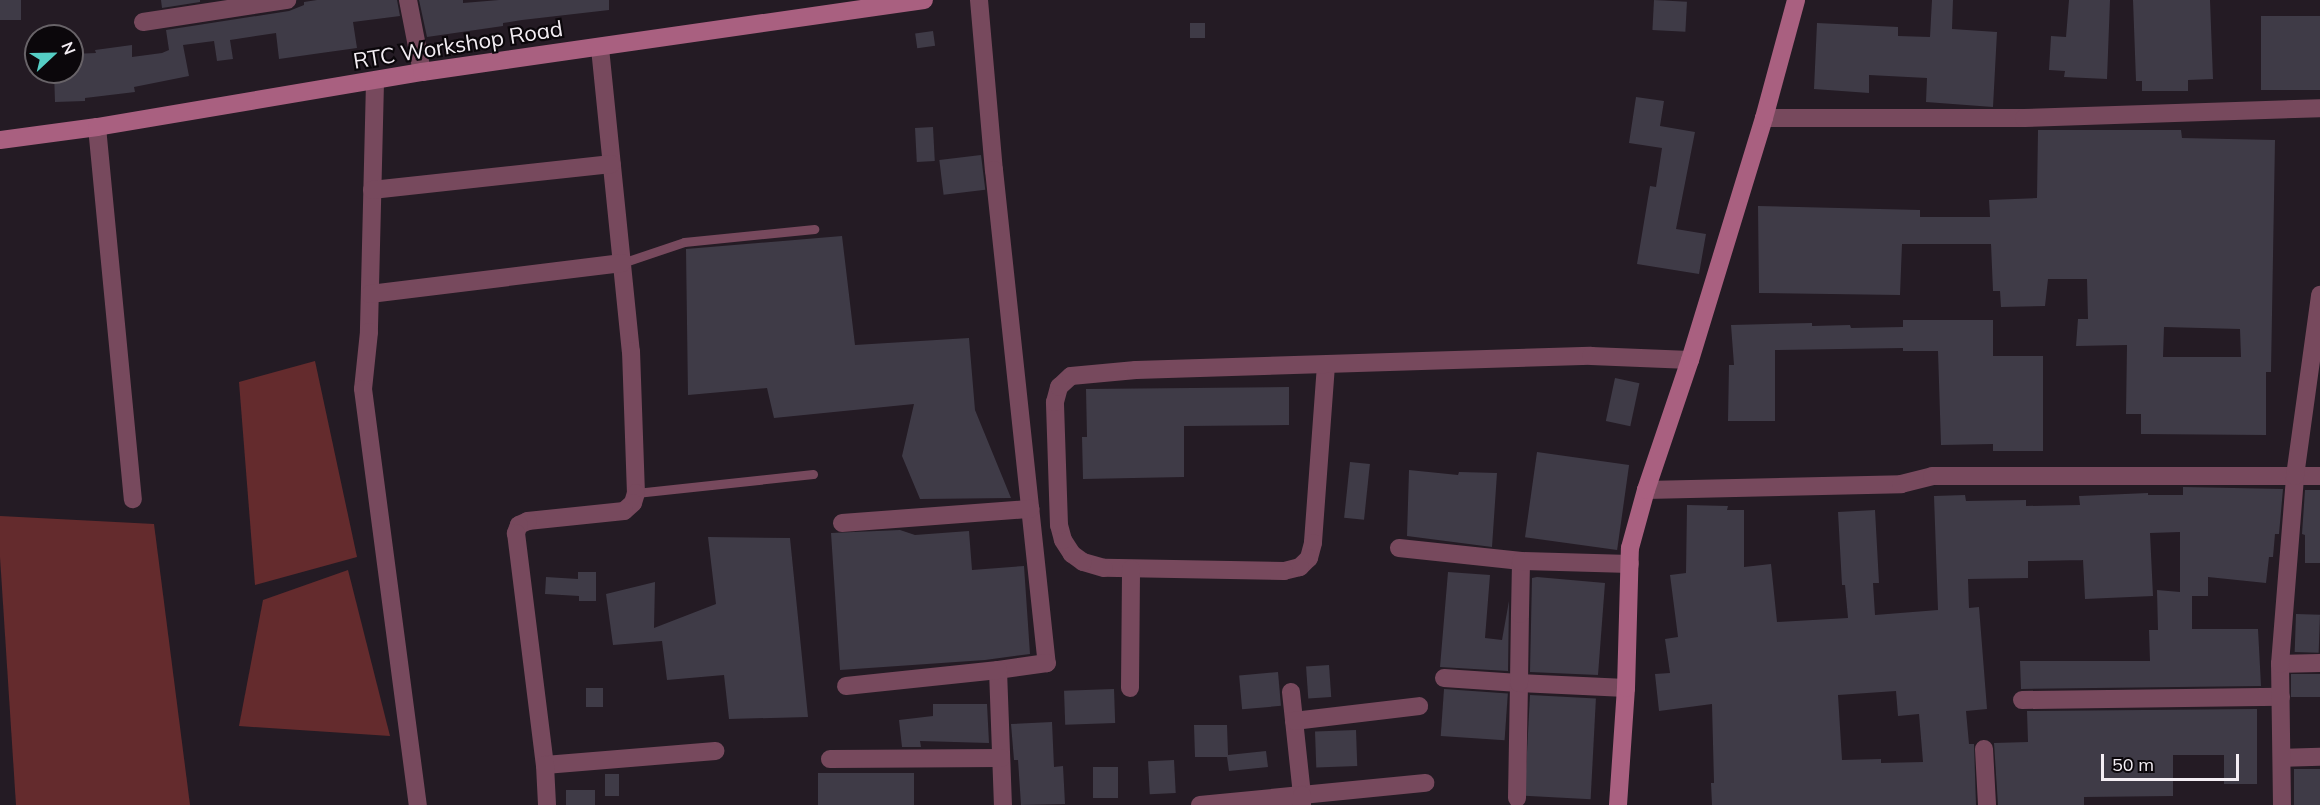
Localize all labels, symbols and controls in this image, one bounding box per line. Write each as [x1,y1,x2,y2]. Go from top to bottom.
street label: RTC Workshop Road [351,15,565,75]
north arrow [24,24,84,84]
text: N [57,39,80,57]
scale bar [2104,742,2242,780]
text: 50 m [2112,753,2154,776]

